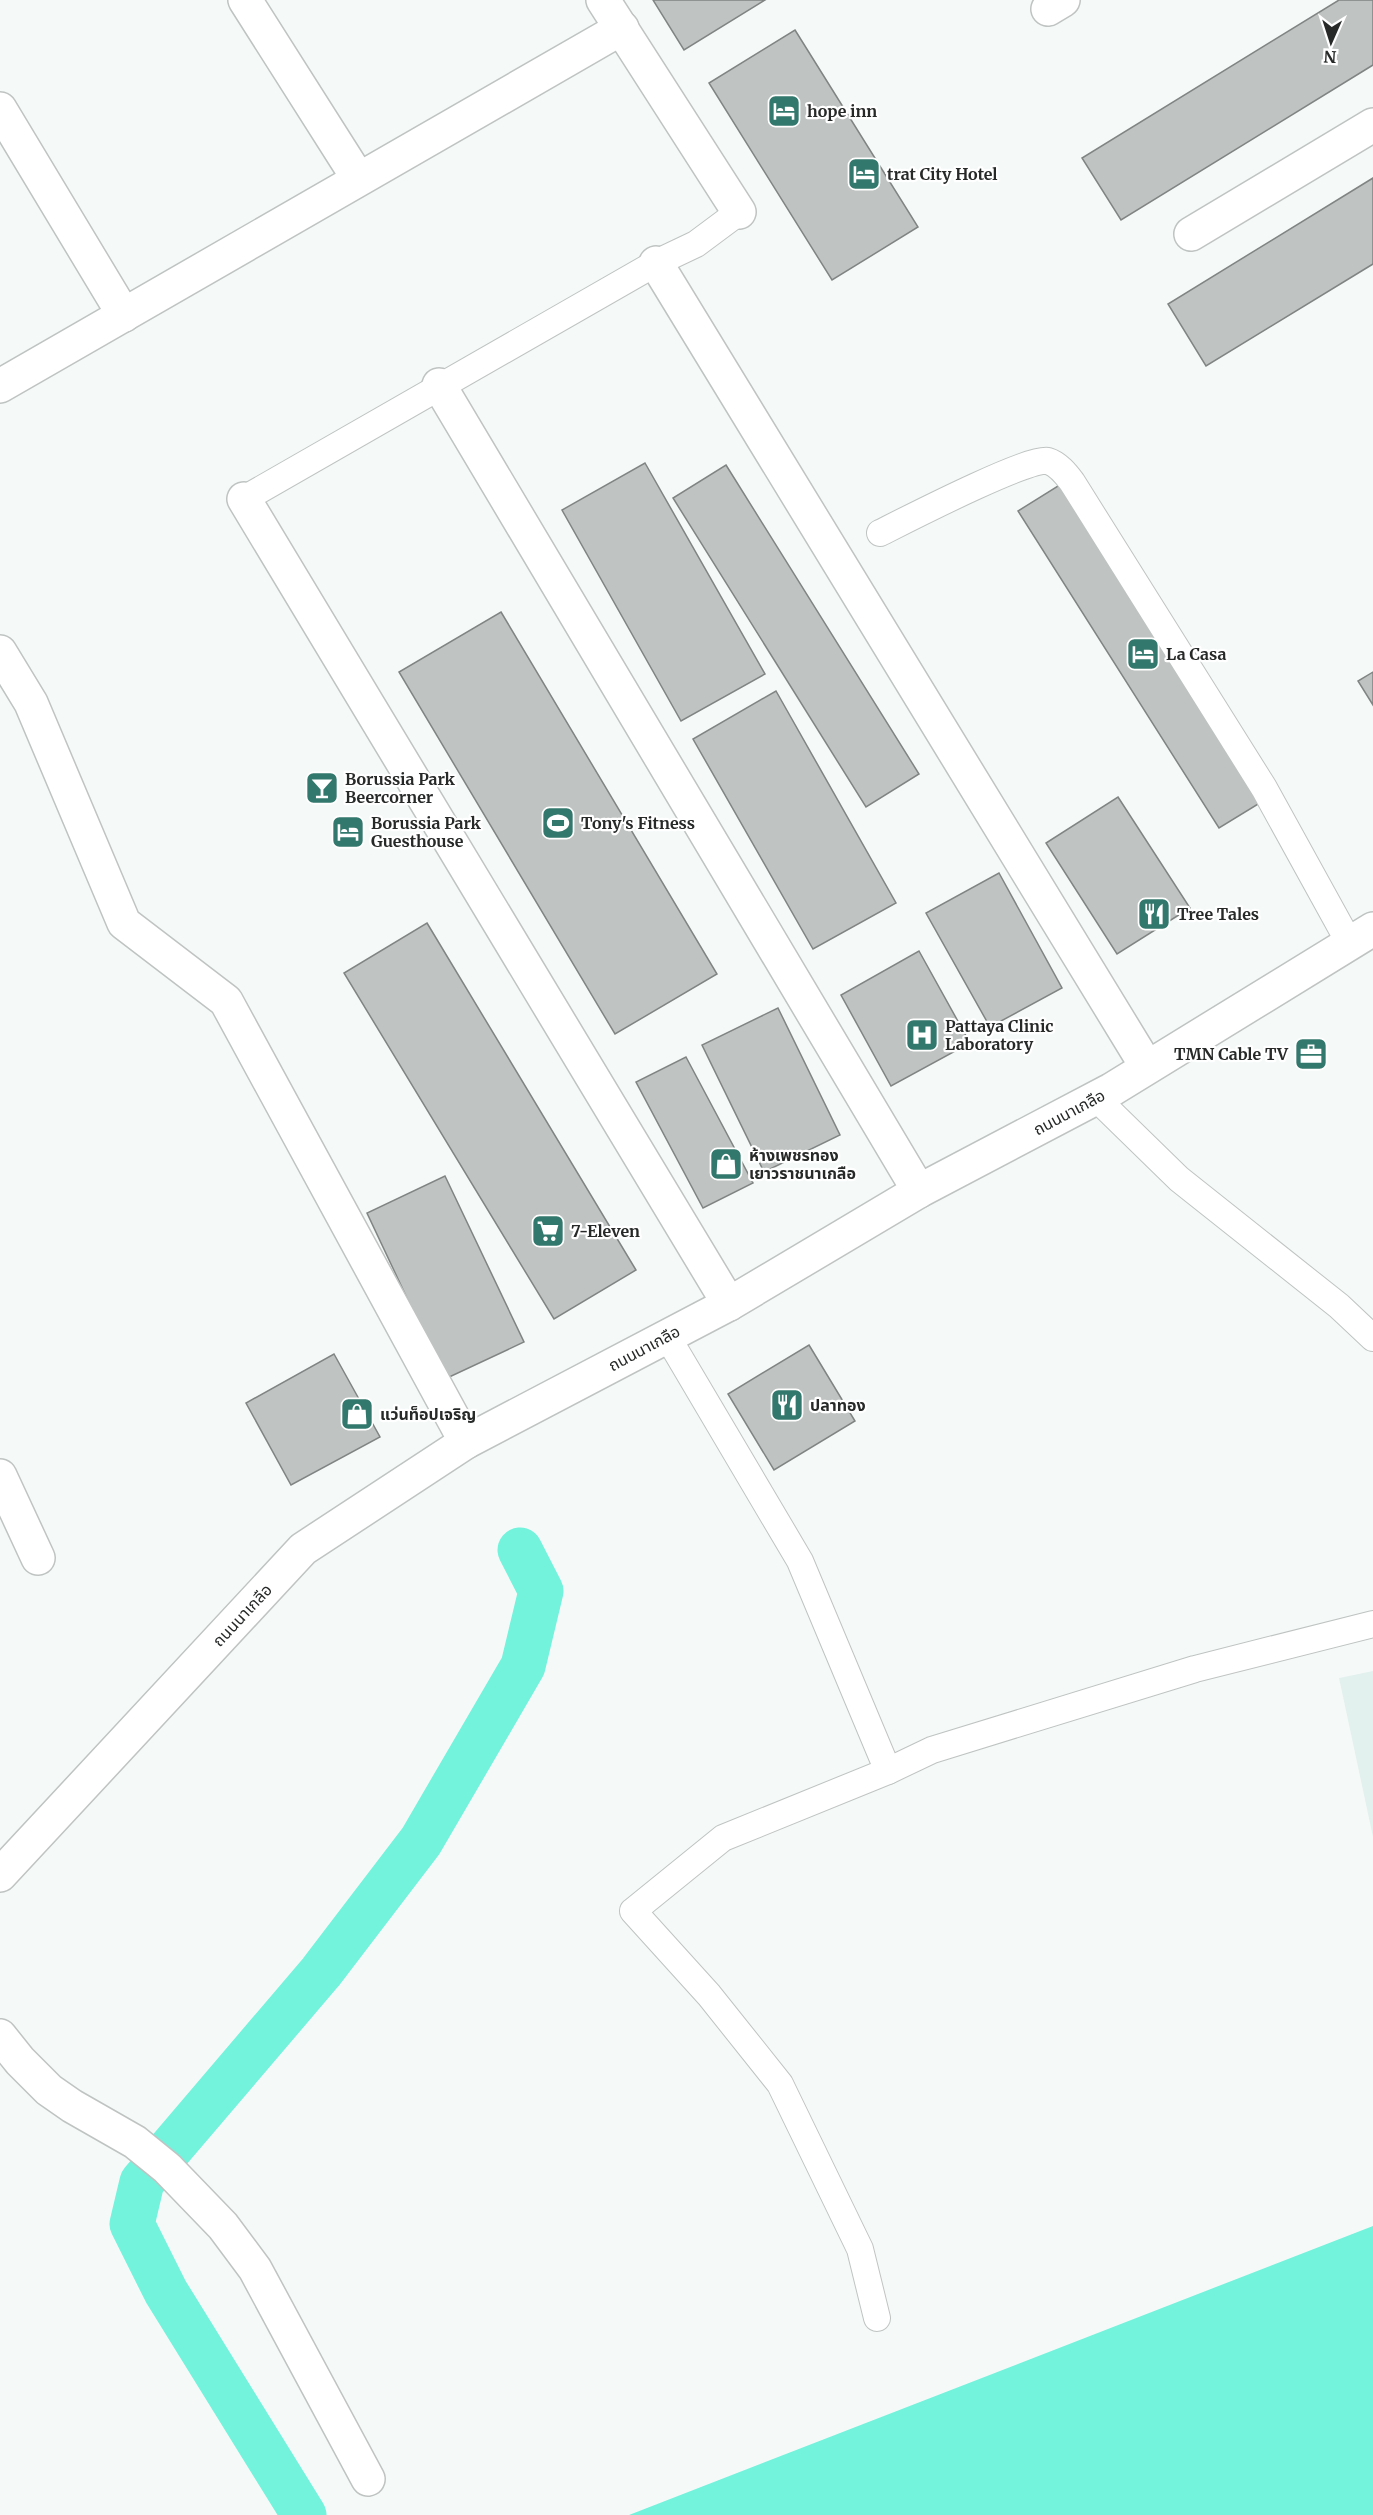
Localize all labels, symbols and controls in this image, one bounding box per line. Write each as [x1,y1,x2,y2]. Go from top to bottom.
north arrow [1301,12,1361,72]
text: N [1323,47,1337,67]
hotel icon: hope inn [766,93,802,129]
place label: hope inn [807,101,877,121]
hotel icon: trat City Hotel [846,156,882,192]
place label: trat City Hotel [887,164,998,184]
hotel icon: La Casa [1125,636,1161,672]
place label: La Casa [1166,644,1226,664]
place label: Borussia Park Beercorner [345,769,456,807]
bar icon: Borussia Park Beercorner [304,770,340,806]
sports icon: Tony's Fitness [540,805,576,841]
place label: Borussia Park Guesthouse [371,813,482,851]
place label: Tony's Fitness [581,813,695,833]
hotel icon: Borussia Park Guesthouse [330,814,366,850]
restaurant icon: Tree Tales [1136,896,1172,932]
place label: Tree Tales [1177,904,1259,924]
place label: Pattaya Clinic Laboratory [945,1016,1054,1054]
hospital icon: Pattaya Clinic Laboratory [904,1017,940,1053]
office icon: TMN Cable TV [1293,1036,1329,1072]
place label: TMN Cable TV [1174,1044,1289,1064]
street label: ถนนนาเกลือ [1030,1085,1108,1139]
place label: ห้างเพชรทอง เยาวราชนาเกลือ [749,1145,856,1183]
shop icon: ห้างเพชรทอง เยาวราชนาเกลือ [708,1146,744,1182]
supermarket icon: 7-Eleven [530,1213,566,1249]
place label: 7-Eleven [571,1221,640,1241]
street label: ถนนนาเกลือ [605,1321,683,1375]
restaurant icon: ปลาทอง [769,1387,805,1423]
place label: ปลาทอง [810,1395,866,1415]
shop icon: แว่นท็อปเจริญ [339,1396,375,1432]
place label: แว่นท็อปเจริญ [380,1404,476,1424]
street label: ถนนนาเกลือ [208,1580,276,1650]

